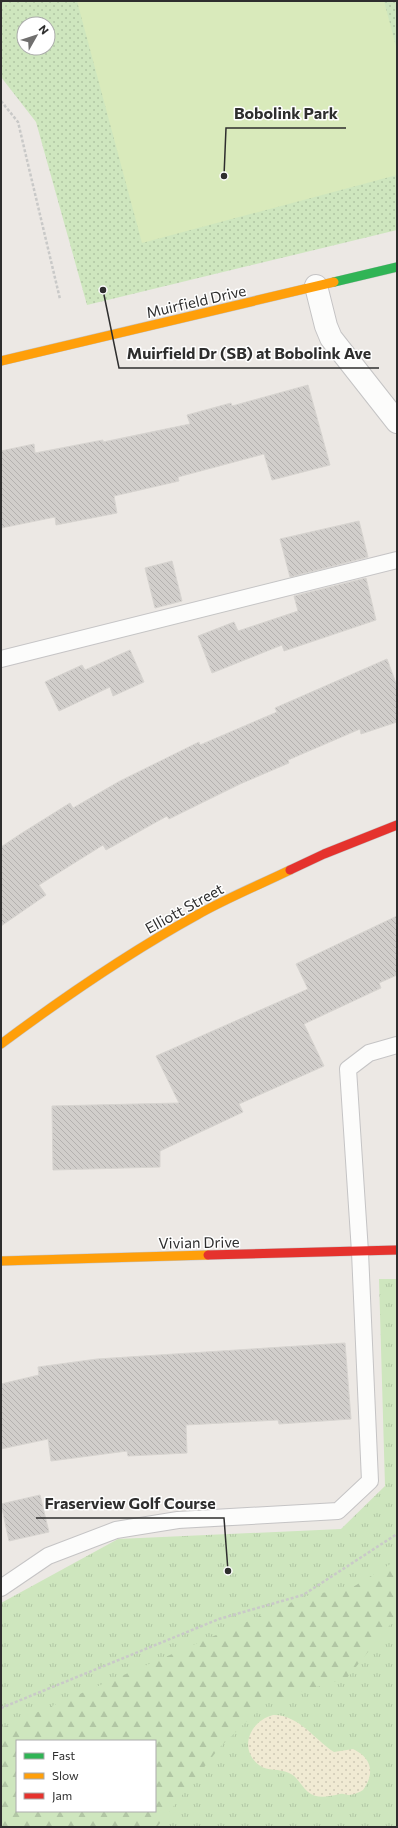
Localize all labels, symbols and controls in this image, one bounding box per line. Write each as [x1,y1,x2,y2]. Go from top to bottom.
north arrow [16,16,56,56]
text: N [37,22,52,37]
callout: Bobolink Park [226,100,346,128]
text: Bobolink Park [234,103,339,122]
street label: Muirfield Drive [144,281,248,321]
callout: Muirfield Dr (SB) at Bobolink Ave [119,340,379,368]
text: Muirfield Dr (SB) at Bobolink Ave [127,343,371,362]
street label: Elliott Street [142,879,226,937]
street label: Vivian Drive [158,1232,240,1252]
callout: Fraserview Golf Course [36,1490,224,1518]
text: Fraserview Golf Course [44,1493,216,1512]
legend [16,1740,156,1812]
text: Fast [52,1748,75,1762]
text: Slow [52,1768,79,1782]
text: Jam [52,1788,72,1803]

